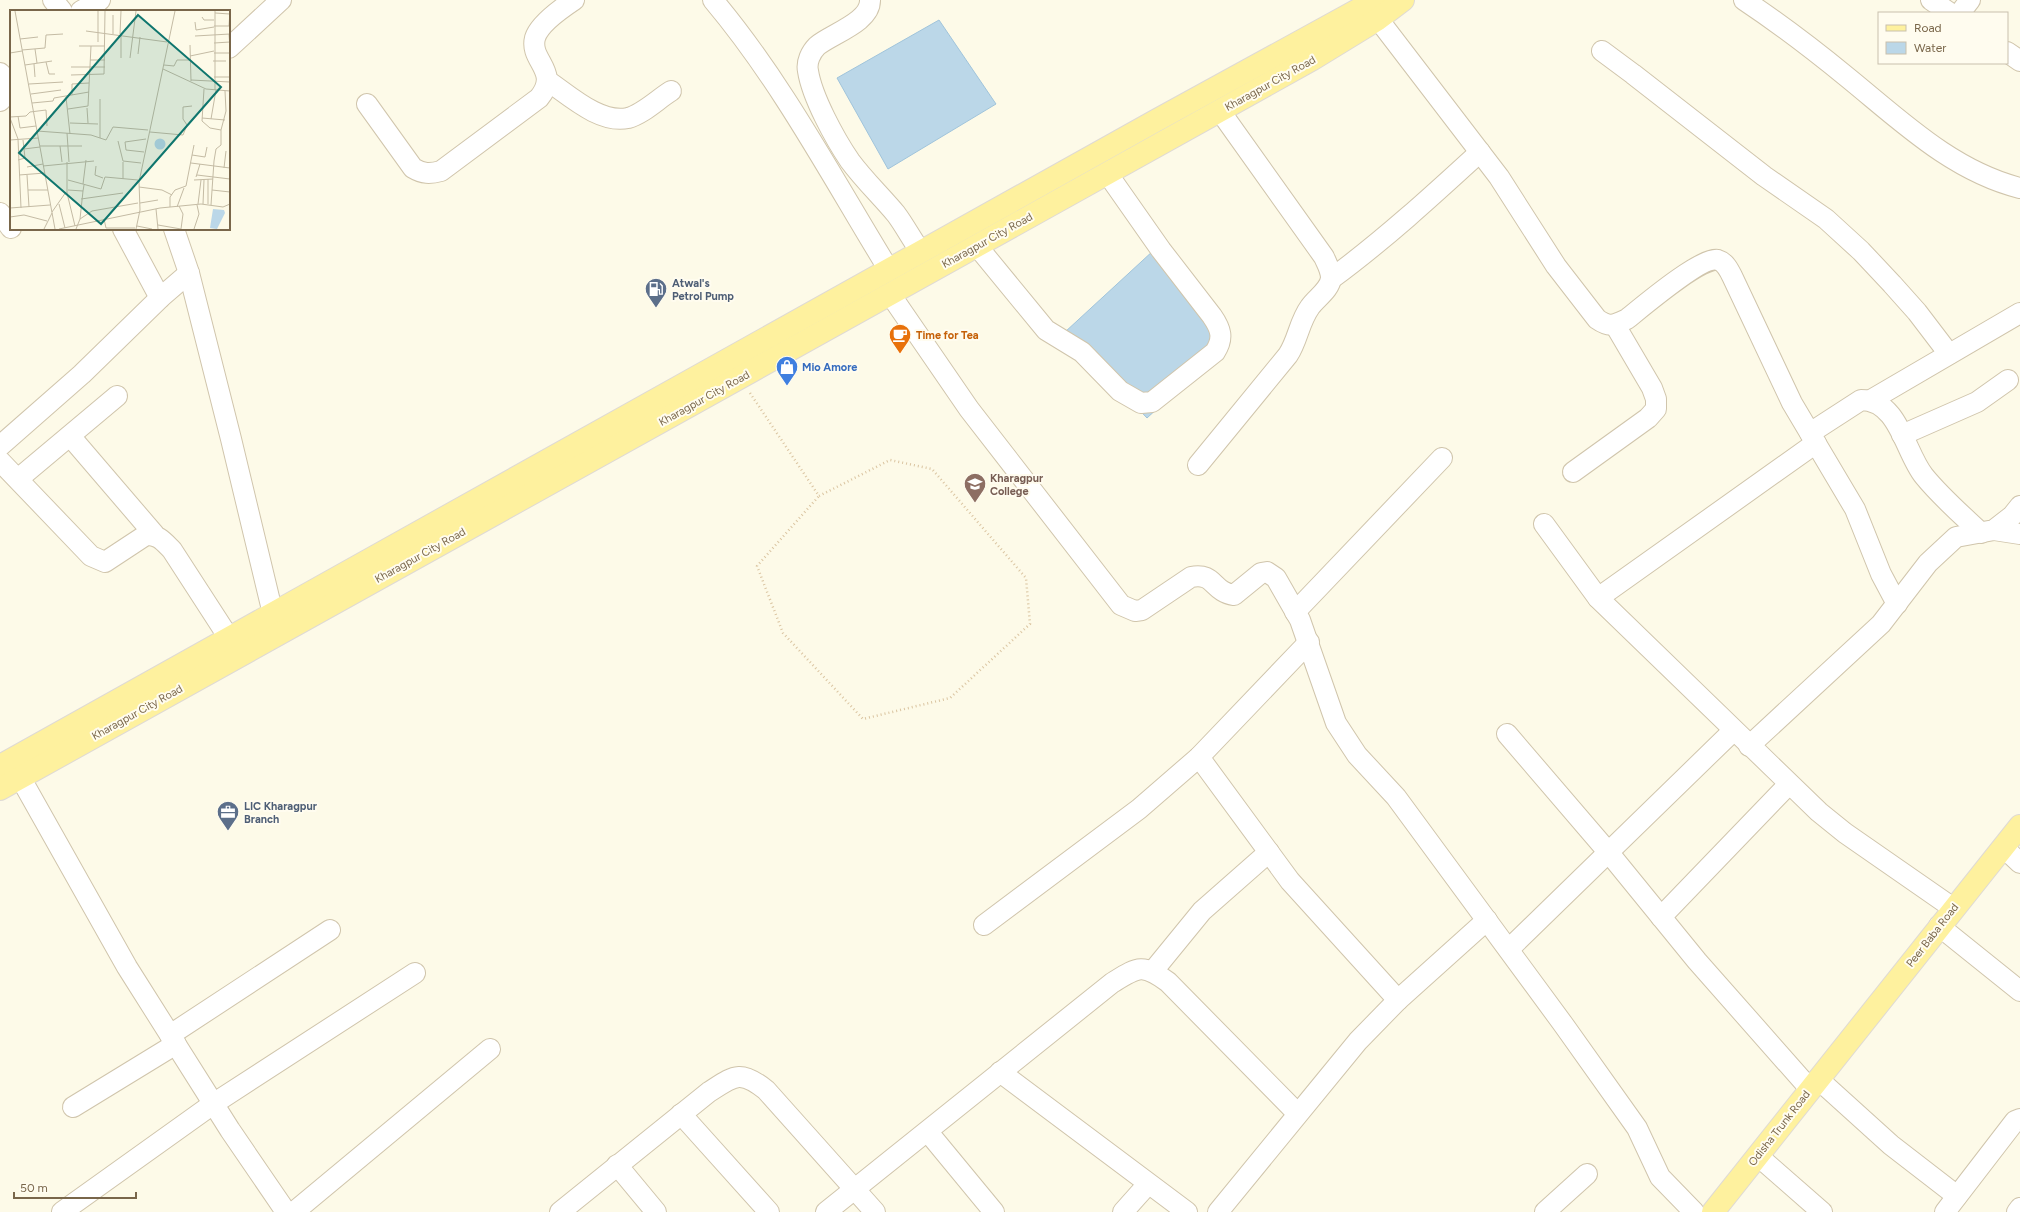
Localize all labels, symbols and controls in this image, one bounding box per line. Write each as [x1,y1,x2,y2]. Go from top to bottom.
inset map [10,10,230,230]
legend [1878,12,2008,64]
text: Road [1914,21,1942,35]
text: Water [1914,41,1946,55]
street label: Kharagpur City Road [1223,53,1318,114]
street label: Kharagpur City Road [940,210,1035,271]
fuel station icon: Atwal's Petrol Pump [643,276,669,309]
place label: Atwal's Petrol Pump [672,277,734,303]
cafe icon: Time for Tea [887,322,913,355]
place label: Time for Tea [916,329,979,342]
shop icon: Mio Amore [774,354,800,387]
place label: Mio Amore [802,361,857,374]
street label: Kharagpur City Road [657,368,752,429]
school or university icon: Kharagpur College [962,471,988,504]
place label: Kharagpur College [990,472,1044,498]
street label: Kharagpur City Road [373,525,468,586]
street label: Kharagpur City Road [90,682,185,743]
office icon: LIC Kharagpur Branch [215,799,241,832]
place label: LIC Kharagpur Branch [244,800,318,826]
street label: Peer Baba Road [1904,901,1961,970]
street label: Odisha Trunk Road [1746,1088,1813,1169]
scale bar [14,1174,136,1200]
text: 50 m [20,1181,48,1195]

